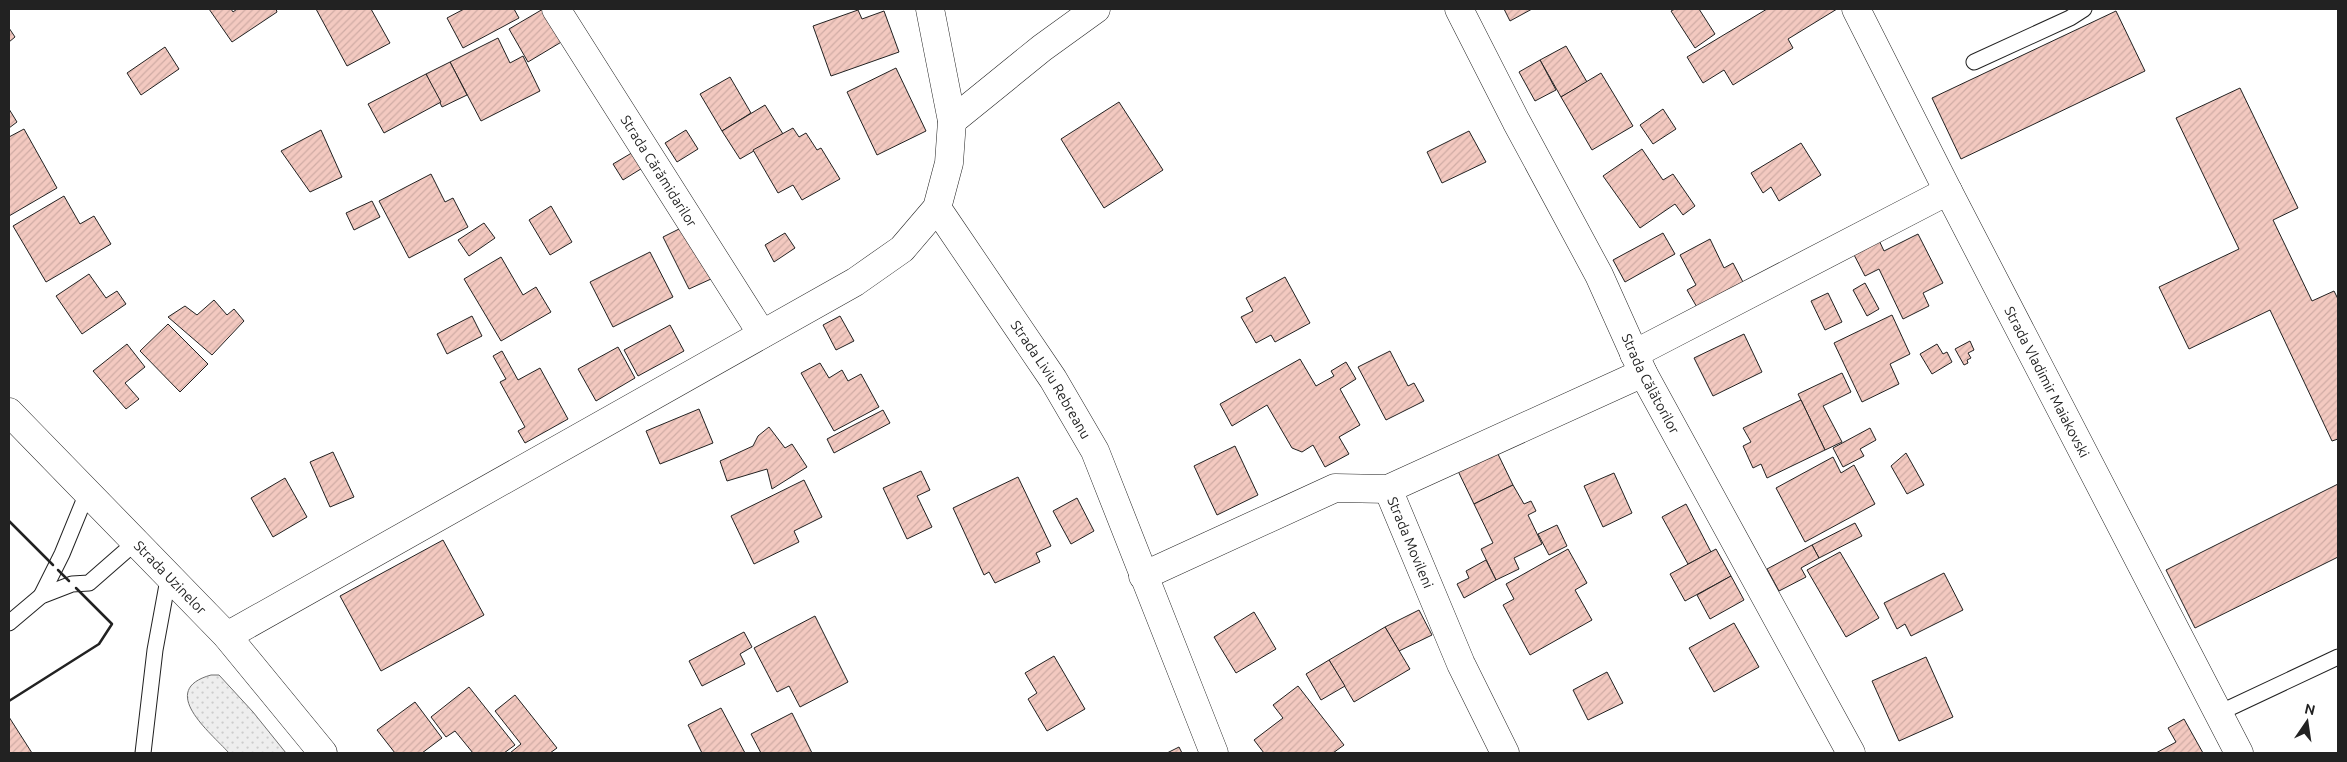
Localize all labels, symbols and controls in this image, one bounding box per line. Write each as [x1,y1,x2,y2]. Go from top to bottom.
street label: Strada Cărămidarilor [617,112,700,231]
street label: Strada Vladimir Maiakovski [2001,304,2093,460]
street label: Strada Liviu Rebreanu [1008,317,1094,442]
street label: Strada Călătorilor [1618,331,1683,437]
street label: Strada Movileni [1384,495,1436,591]
street label: Strada Uzinelor [131,537,210,618]
north arrow [2282,697,2332,747]
text: N [2303,700,2317,718]

